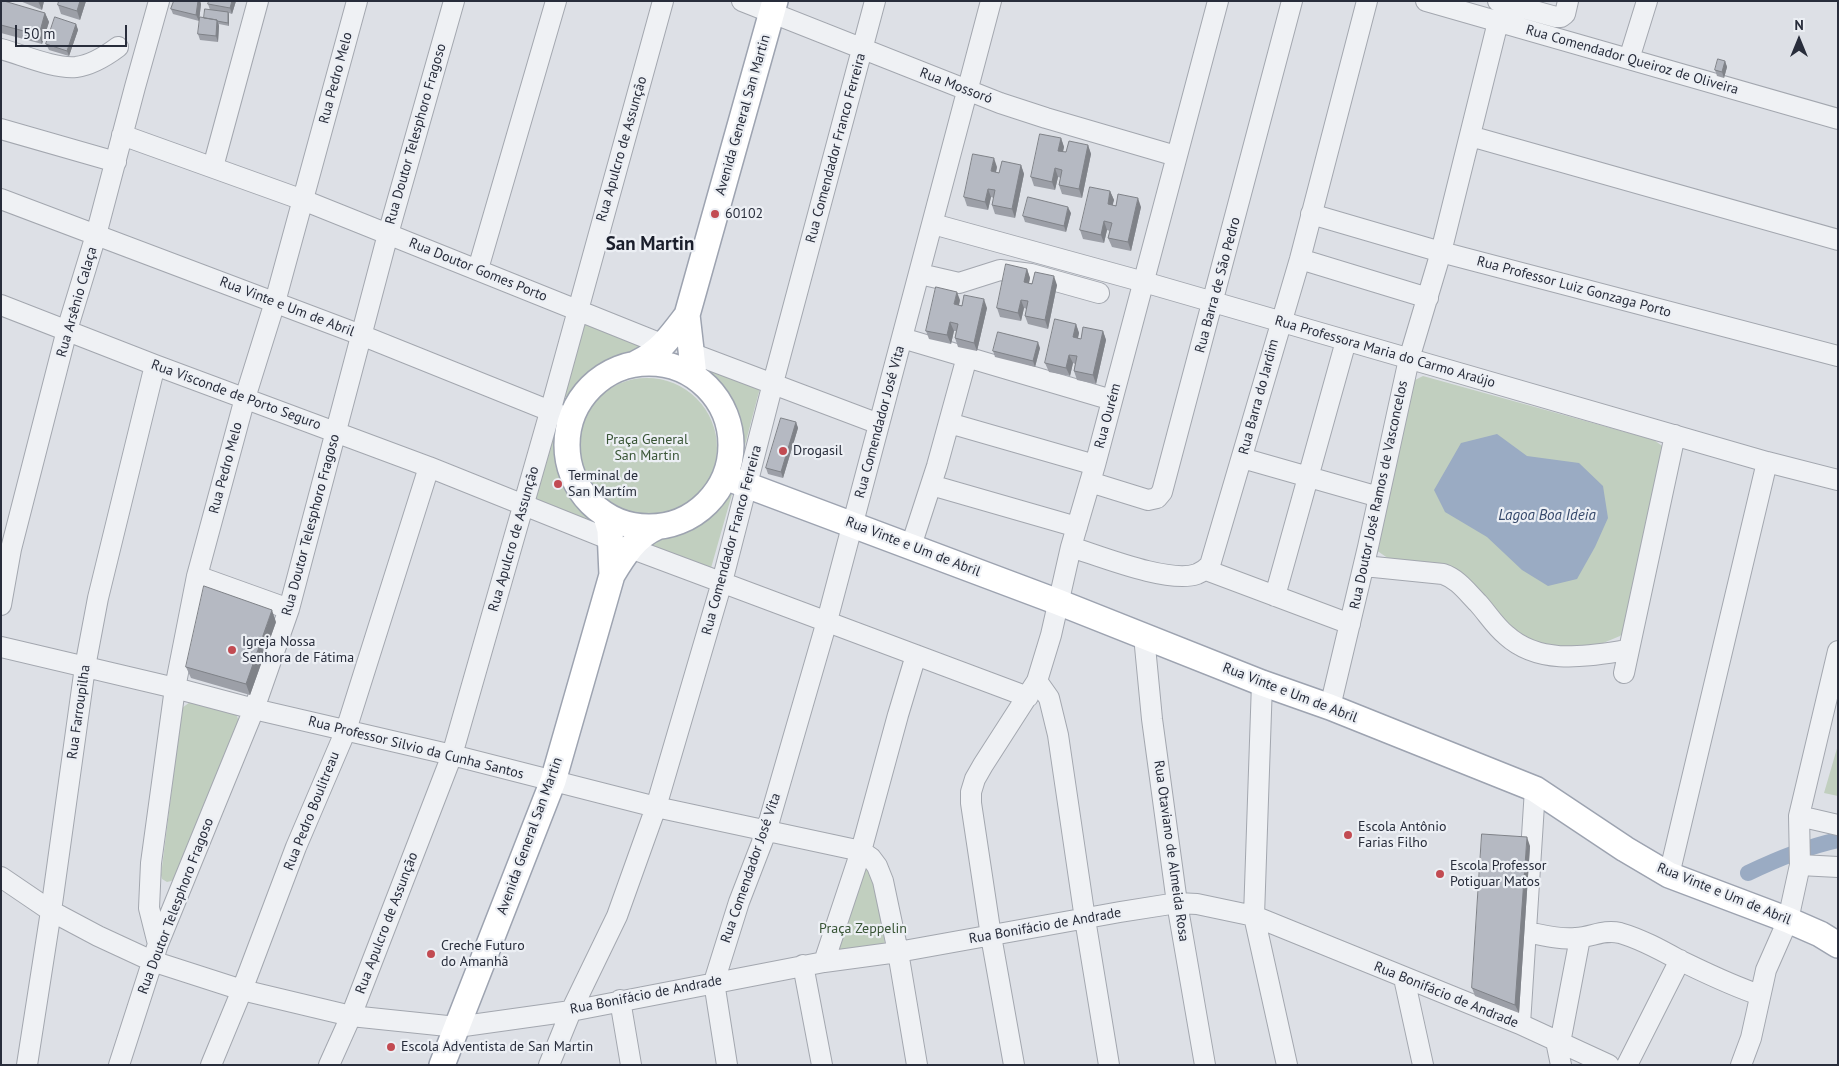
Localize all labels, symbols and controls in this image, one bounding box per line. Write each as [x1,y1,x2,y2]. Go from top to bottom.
scale bar [18,15,130,47]
north arrow [1774,15,1824,65]
text: N [1794,16,1804,34]
street label: Rua Comendador Queiroz de Oliveira [1524,22,1740,98]
text: 50 m [23,24,56,43]
street label: Rua Pedro Melo [316,30,356,126]
street label: Avenida General San Martin [712,33,774,197]
street label: Rua Doutor Telesphoro Fragoso [382,42,450,226]
street label: Rua Comendador Franco Ferreira [803,51,869,245]
street label: Rua Mossoró [917,64,995,108]
street label: Rua Apulcro de Assunção [593,74,651,224]
place label: 60102 [725,206,763,222]
marker: 60102 [709,208,721,220]
street label: Rua Barra de São Pedro [1192,215,1244,355]
district label: San Martin [606,234,694,256]
street label: Rua Doutor Gomes Porto [406,235,550,305]
street label: Rua Arsênio Calaça [53,245,101,359]
street label: Rua Professor Luiz Gonzaga Porto [1475,253,1673,321]
street label: Rua Vinte e Um de Abril [217,274,357,340]
street label: Rua Professora Maria do Carmo Araújo [1273,312,1497,392]
street label: Rua Barra do Jardim [1235,337,1283,457]
street label: Rua Comendador José Vita [852,344,908,500]
street label: Rua Visconde de Porto Seguro [149,356,323,434]
street label: Rua Doutor José Ramos de Vasconcelos [1347,379,1411,611]
street label: Rua Ourém [1091,382,1125,450]
street label: Rua Pedro Melo [206,420,246,516]
street label: Rua Doutor Telesphoro Fragoso [279,432,343,618]
park label: Praça General San Martin [606,432,688,464]
street label: Rua Comendador Franco Ferreira [699,443,765,637]
place label: Drogasil [793,443,843,459]
marker: Drogasil [777,445,789,457]
street label: Rua Apulcro de Assunção [485,464,543,614]
place label: Terminal de San Martím [568,468,638,501]
marker: Terminal de San Martím [552,478,564,490]
water label: Lagoa Boa Ideia [1498,507,1596,525]
street label: Rua Vinte e Um de Abril [843,514,983,580]
place label: Igreja Nossa Senhora de Fátima [242,634,354,666]
marker: Igreja Nossa Senhora de Fátima [226,644,238,656]
street label: Rua Vinte e Um de Abril [1220,660,1360,726]
street label: Rua Farroupilha [64,664,94,760]
street label: Rua Professor Silvio da Cunha Santos [306,713,526,783]
street label: Rua Pedro Boulitreau [281,749,343,873]
street label: Avenida General San Martin [494,755,566,917]
street label: Rua Otaviano de Almeida Rosa [1150,759,1192,943]
street label: Rua Comendador José Vita [717,791,785,945]
street label: Rua Doutor Telesphoro Fragoso [135,815,217,997]
place label: Escola Antônio Farias Filho [1358,819,1447,852]
marker: Escola Antônio Farias Filho [1342,829,1354,841]
street label: Rua Apulcro de Assunção [352,850,422,996]
place label: Escola Professor Potiguar Matos [1450,858,1547,890]
street label: Rua Vinte e Um de Abril [1655,859,1793,929]
marker: Escola Professor Potiguar Matos [1434,868,1446,880]
street label: Rua Bonifácio de Andrade [968,904,1122,948]
park label: Praça Zeppelin [819,921,907,937]
place label: Creche Futuro do Amanhã [441,938,525,970]
marker: Creche Futuro do Amanhã [425,948,437,960]
street label: Rua Bonifácio de Andrade [1371,958,1521,1032]
street label: Rua Bonifácio de Andrade [569,972,723,1018]
place label: Escola Adventista de San Martin [401,1039,593,1055]
marker: Escola Adventista de San Martin [385,1041,397,1053]

